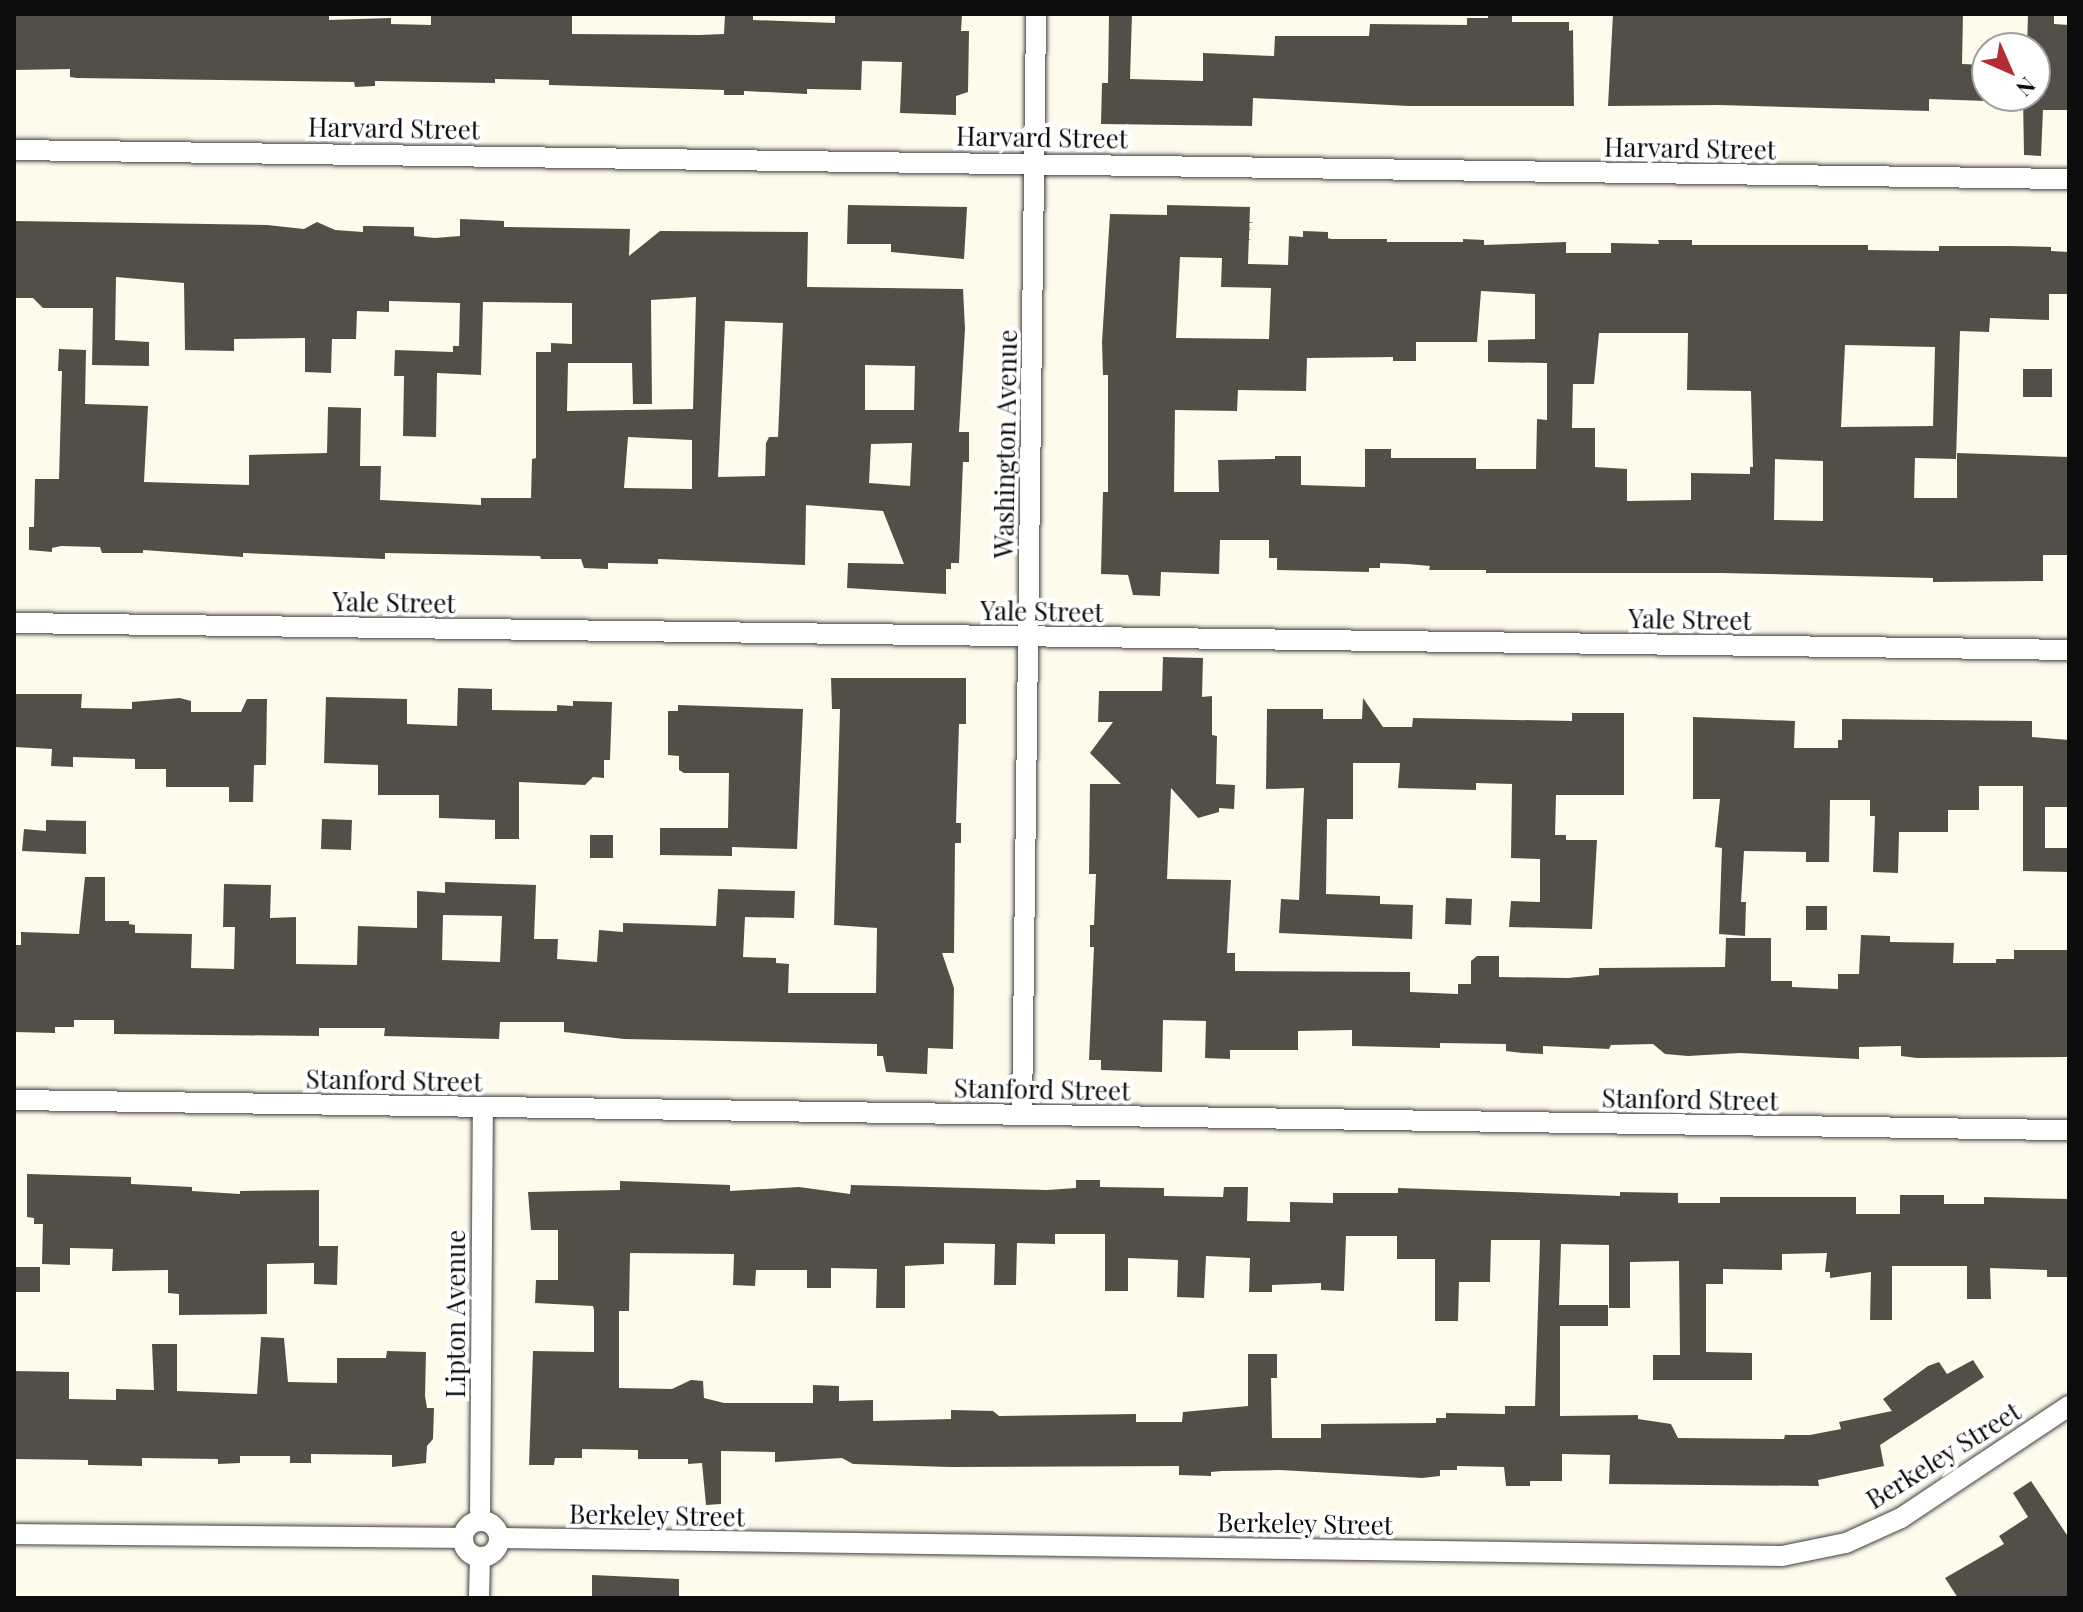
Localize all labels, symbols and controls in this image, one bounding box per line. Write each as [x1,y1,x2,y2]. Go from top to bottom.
north arrow [1971,32,2051,112]
text: N [2010,71,2043,104]
street label: Harvard Street [308,111,480,145]
street label: Harvard Street [956,120,1128,154]
street label: Harvard Street [1604,131,1776,165]
street label: Washington Avenue [987,329,1023,559]
street label: Yale Street [332,585,456,619]
street label: Yale Street [980,594,1104,628]
street label: Yale Street [1628,602,1752,636]
street label: Stanford Street [305,1063,483,1097]
street label: Stanford Street [953,1072,1131,1106]
street label: Stanford Street [1601,1082,1779,1116]
street label: Lipton Avenue [439,1229,471,1399]
street label: Berkeley Street [1860,1395,2026,1515]
street label: Berkeley Street [568,1498,746,1532]
street label: Berkeley Street [1216,1506,1394,1540]

